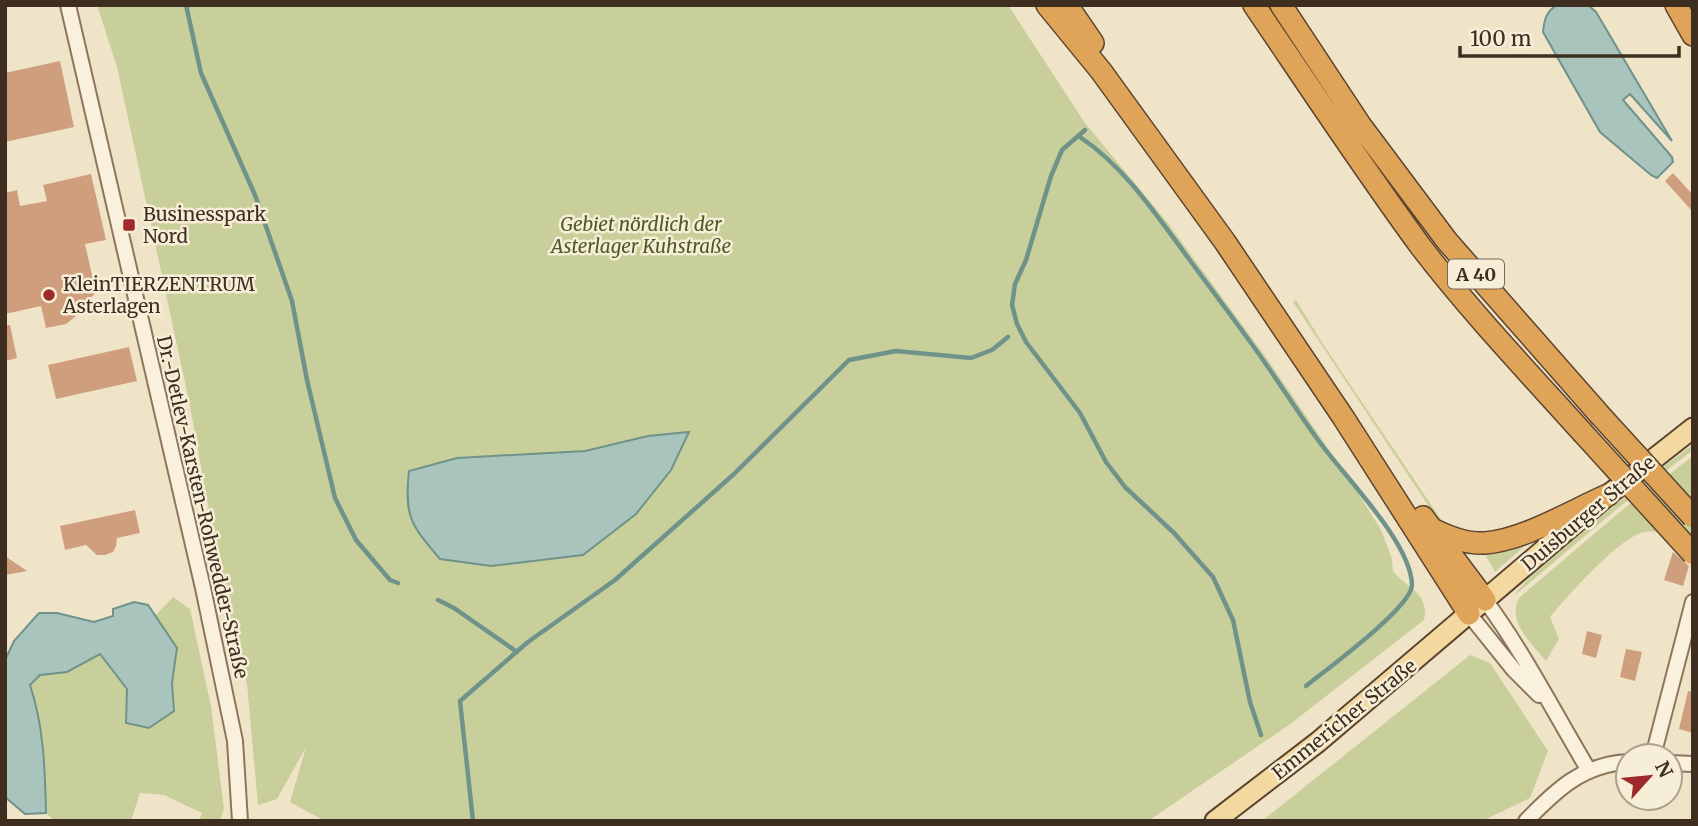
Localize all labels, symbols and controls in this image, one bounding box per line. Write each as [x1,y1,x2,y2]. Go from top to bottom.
scale bar [1460,14,1679,58]
text: 100 m [1470,25,1532,52]
place label: Businesspark Nord [143,202,266,248]
park label: Gebiet nördlich der Asterlager Kuhstraße [549,212,731,258]
marker: Businesspark Nord [121,217,137,233]
road number: A 40 [1448,260,1504,288]
place label: KleinTIERZENTRUM Asterlagen [62,272,255,318]
marker: KleinTIERZENTRUM Asterlagen [41,287,57,303]
street label: Dr.-Detlev-Karsten-Rohwedder-Straße [152,333,254,681]
street label: Duisburger Straße [1516,450,1660,576]
street label: Emmericher Straße [1267,653,1421,785]
north arrow [1614,742,1684,812]
text: N [1650,757,1678,781]

